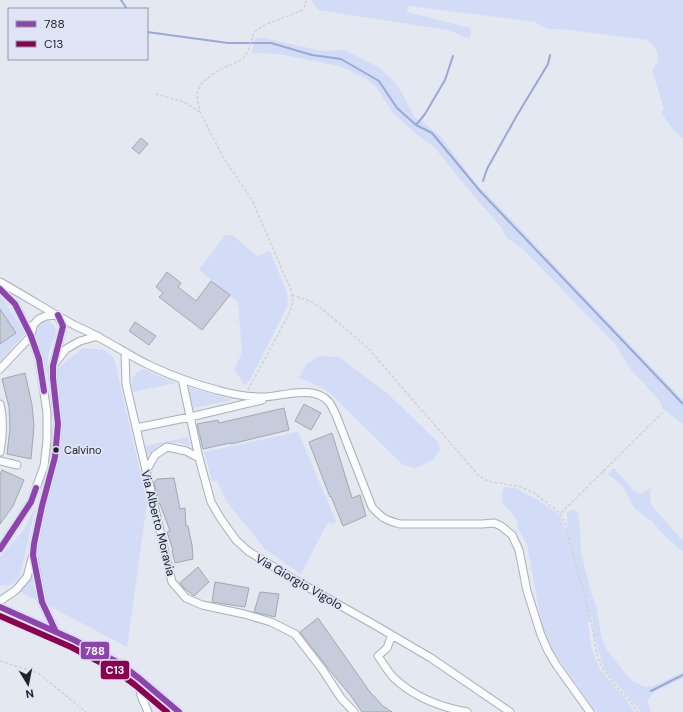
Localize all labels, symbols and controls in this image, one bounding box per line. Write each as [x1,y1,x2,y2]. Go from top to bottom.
legend [8,8,148,60]
text: 788 [44,16,65,32]
text: C13 [44,36,63,52]
place label: Calvino [64,443,102,457]
marker: Calvino [51,445,61,455]
street label: Via Alberto Moravia [137,468,179,578]
street label: Via Giorgio Vigolo [252,551,346,613]
line badge: 788 [80,641,110,660]
text: 788 [85,644,105,658]
line badge: C13 [100,660,130,680]
text: C13 [106,663,124,677]
north arrow [8,664,48,704]
text: N [25,686,35,701]

